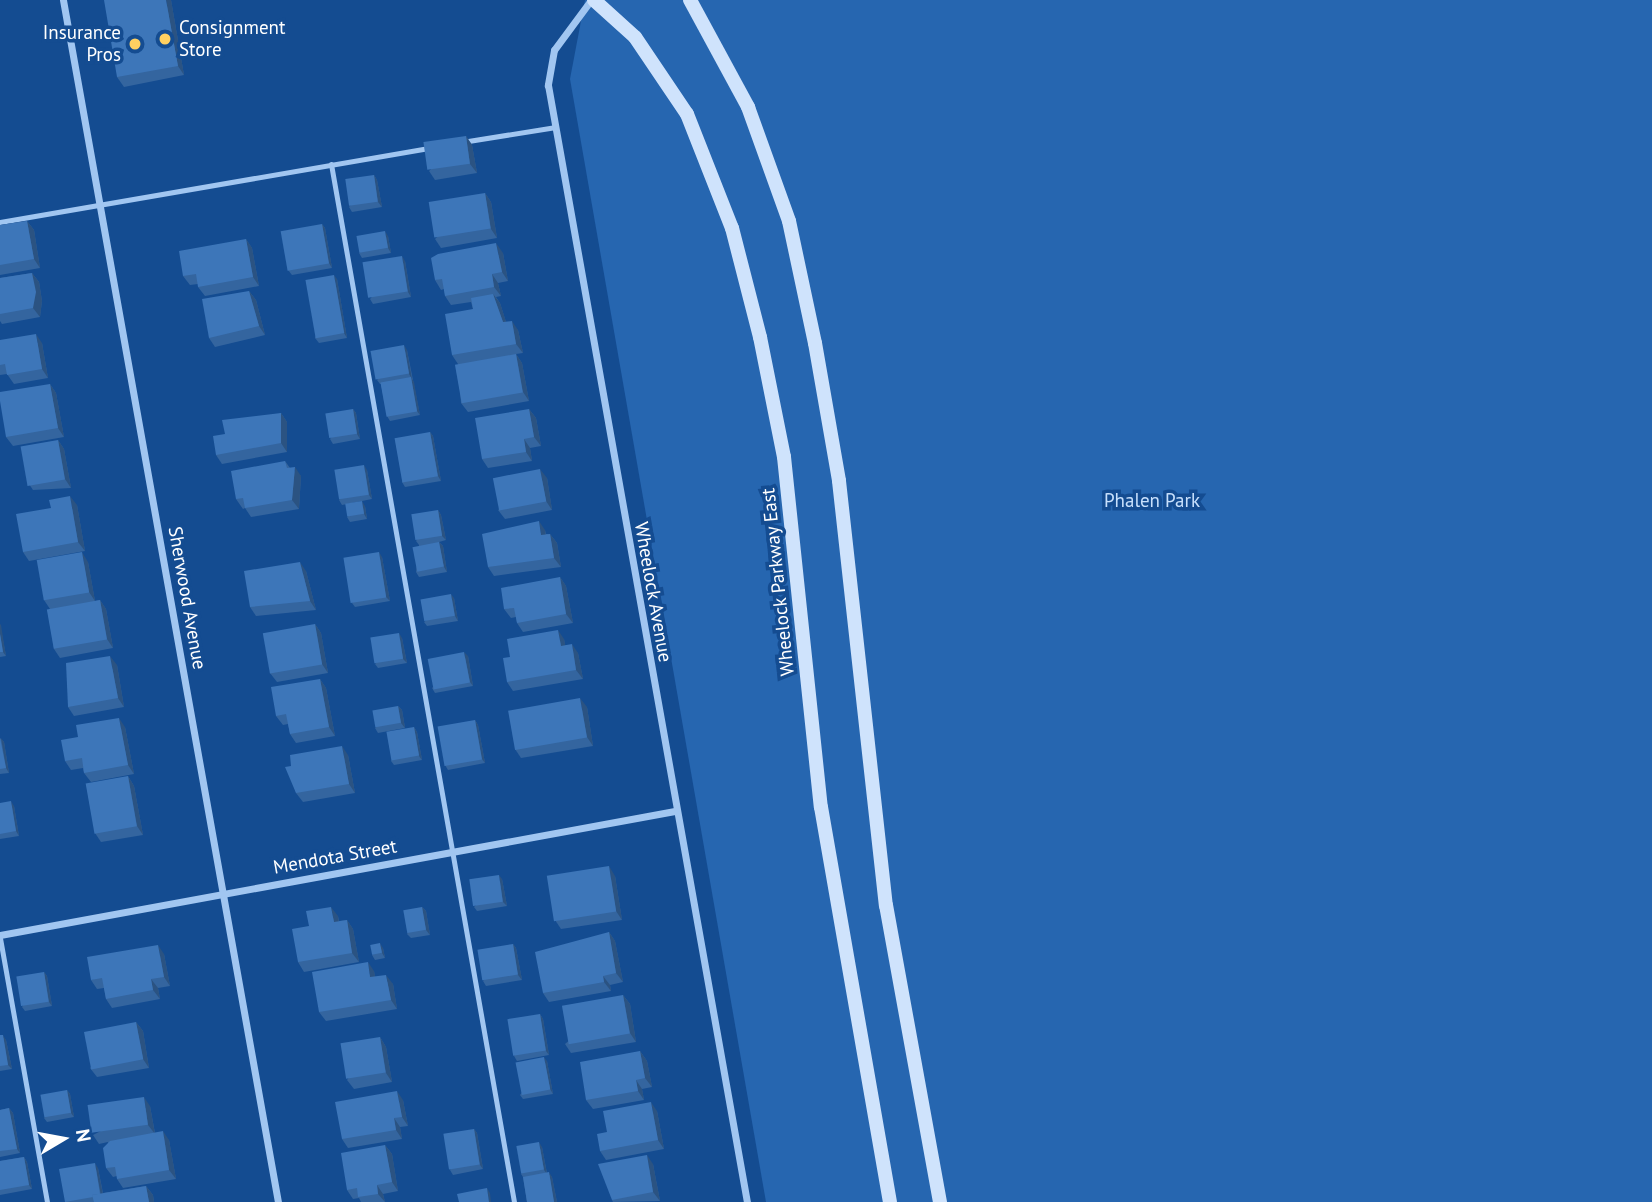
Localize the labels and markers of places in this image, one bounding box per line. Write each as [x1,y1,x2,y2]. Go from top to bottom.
place label: Consignment Store [179,17,285,61]
place label: Insurance Pros [43,22,121,66]
marker: Consignment Store [157,31,173,47]
marker: Insurance Pros [127,36,143,52]

